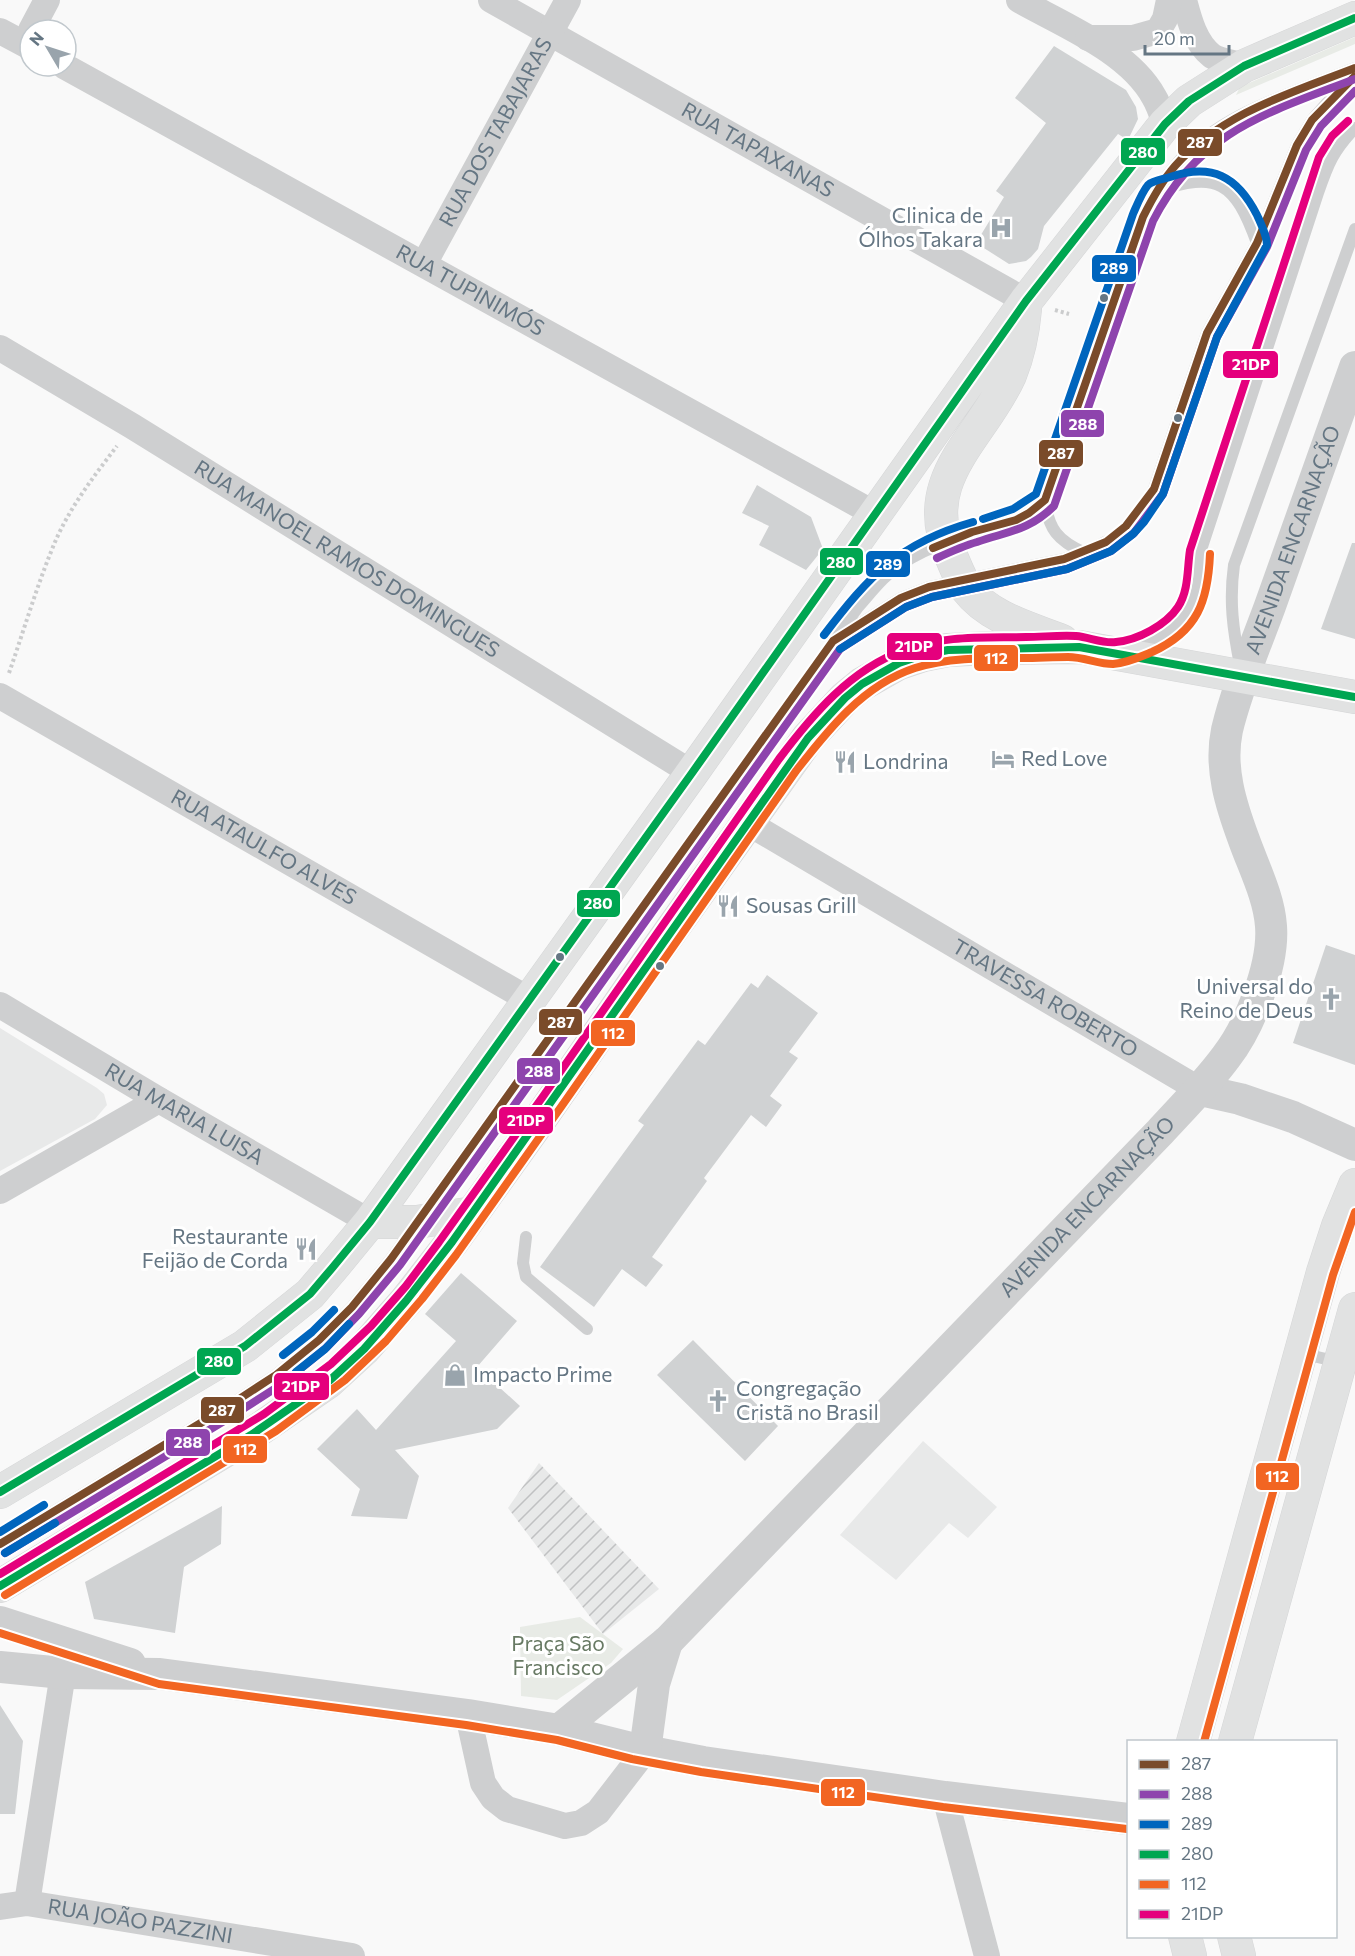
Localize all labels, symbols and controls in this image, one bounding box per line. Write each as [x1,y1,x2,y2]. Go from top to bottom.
north arrow [18,18,78,78]
scale bar [1145,18,1229,56]
text: 20 m [1154,27,1195,49]
text: N [25,28,47,49]
street label: RUA DOS TABAJARAS [433,33,556,230]
street label: RUA TAPAXANAS [678,96,839,202]
line badge: 287 [1177,128,1223,157]
text: 287 [1186,132,1214,151]
line badge: 280 [1120,137,1166,166]
text: 280 [1128,142,1158,161]
place label: Clinica de Ólhos Takara [858,202,983,251]
hospital icon: Clinica de Ólhos Takara [988,215,1014,241]
street label: RUA TUPINIMÓS [392,238,549,340]
line badge: 289 [1091,254,1137,283]
text: 289 [1100,258,1129,277]
unlabelled marker [1098,292,1110,304]
line badge: 21DP [1222,350,1279,379]
text: 21DP [1232,354,1270,373]
line badge: 288 [1060,409,1105,438]
unlabelled marker [1172,412,1184,424]
text: 288 [1069,414,1098,433]
street label: AVENIDA ENCARNAÇÃO [1239,422,1344,657]
line badge: 287 [1038,439,1084,468]
text: 287 [1047,443,1075,462]
street label: RUA MANOEL RAMOS DOMINGUES [190,454,505,662]
line badge: 280 [819,547,864,576]
line badge: 289 [865,550,911,578]
text: 280 [826,552,856,571]
text: 289 [874,554,903,573]
line badge: 21DP [886,632,943,661]
text: 21DP [895,636,933,655]
line badge: 112 [973,644,1019,672]
text: 112 [984,648,1008,667]
place label: Red Love [1021,745,1107,770]
hotel icon: Red Love [990,746,1016,772]
place label: Londrina [863,748,949,773]
restaurant icon: Londrina [832,749,858,775]
street label: RUA ATAULFO ALVES [167,783,362,909]
line badge: 280 [576,889,621,918]
place label: Sousas Grill [746,892,857,917]
text: 280 [583,893,613,912]
restaurant icon: Sousas Grill [715,893,741,919]
street label: TRAVESSA ROBERTO [949,933,1143,1062]
unlabelled marker [554,951,566,963]
unlabelled marker [654,960,666,972]
place label: Universal do Reino de Deus [1179,973,1313,1022]
church icon: Universal do Reino de Deus [1318,986,1344,1012]
line badge: 287 [538,1008,583,1036]
text: 287 [547,1012,575,1031]
line badge: 112 [590,1019,636,1047]
text: 112 [601,1023,625,1042]
street label: RUA MARIA LUISA [101,1057,269,1169]
line badge: 288 [516,1057,561,1085]
text: 288 [525,1061,554,1080]
line badge: 21DP [498,1106,554,1135]
text: 21DP [507,1110,545,1129]
street label: AVENIDA ENCARNAÇÃO [993,1111,1179,1302]
place label: Restaurante Feijão de Corda [142,1223,288,1272]
restaurant icon: Restaurante Feijão de Corda [293,1236,319,1262]
line badge: 280 [196,1347,242,1376]
text: 280 [204,1351,234,1370]
place label: Impacto Prime [473,1361,612,1386]
shop icon: Impacto Prime [442,1362,468,1388]
line badge: 21DP [273,1372,330,1401]
place label: Congregação Cristã no Brasil [736,1375,879,1424]
text: 21DP [282,1376,320,1395]
church icon: Congregação Cristã no Brasil [705,1388,731,1414]
line badge: 287 [200,1396,245,1424]
text: 287 [208,1400,236,1419]
line badge: 288 [165,1428,211,1457]
text: 288 [174,1432,203,1451]
line badge: 112 [222,1435,268,1464]
text: 112 [233,1439,257,1458]
line badge: 112 [1255,1462,1300,1491]
text: 112 [1265,1466,1289,1485]
park label: Praça São Francisco [511,1630,605,1679]
legend [1127,1740,1337,1938]
text: 287 [1181,1752,1211,1774]
line badge: 112 [820,1778,866,1807]
text: 112 [831,1782,855,1801]
text: 288 [1181,1782,1213,1804]
text: 289 [1181,1812,1213,1834]
text: 280 [1181,1842,1214,1864]
text: 112 [1181,1872,1206,1894]
street label: RUA JOÃO PAZZINI [46,1893,235,1947]
text: 21DP [1181,1902,1223,1924]

